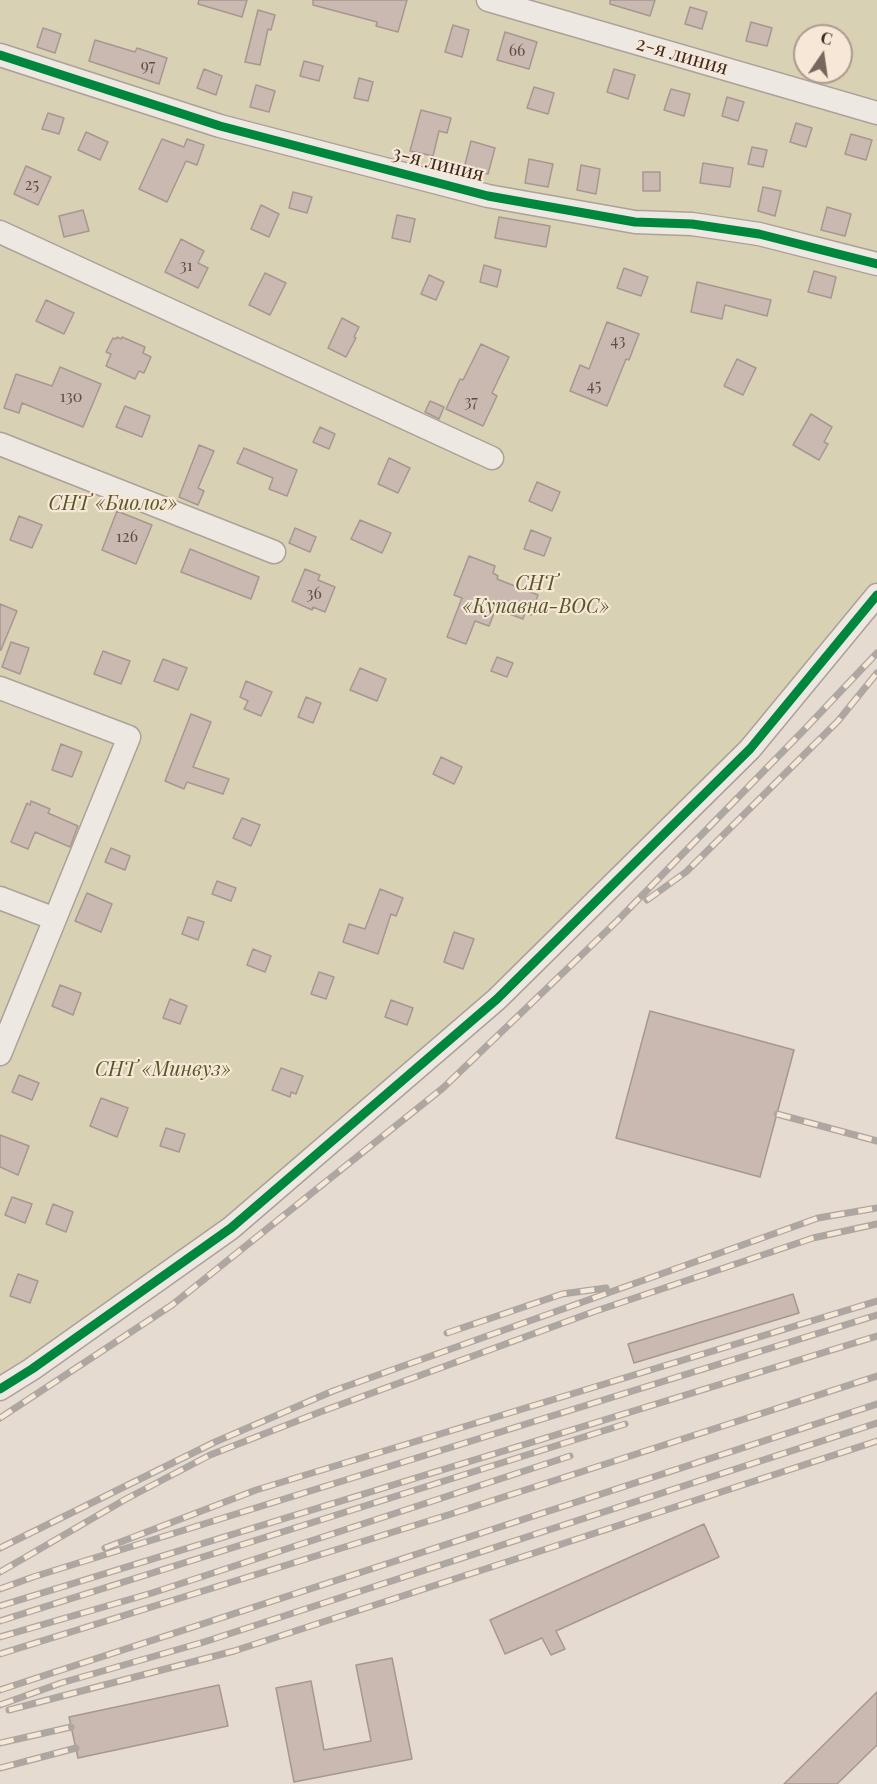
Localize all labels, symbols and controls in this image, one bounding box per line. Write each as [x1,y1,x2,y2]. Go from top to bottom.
north arrow [793,24,853,84]
text: С [819,26,835,49]
street label: 2-я линия [633,31,731,81]
house number: 66 [509,41,525,61]
house number: 97 [141,56,155,76]
street label: 3-я линия [390,141,486,187]
house number: 25 [25,175,39,195]
house number: 31 [179,256,193,276]
house number: 43 [611,331,625,351]
house number: 45 [587,376,601,396]
house number: 130 [60,387,82,407]
house number: 37 [464,392,478,412]
park label: СНТ «Биолог» [49,492,177,516]
house number: 126 [116,527,138,547]
park label: СНТ «Купавна-ВОС» [462,572,610,619]
house number: 36 [306,584,322,604]
park label: СНТ «Минвуз» [95,1058,231,1082]

